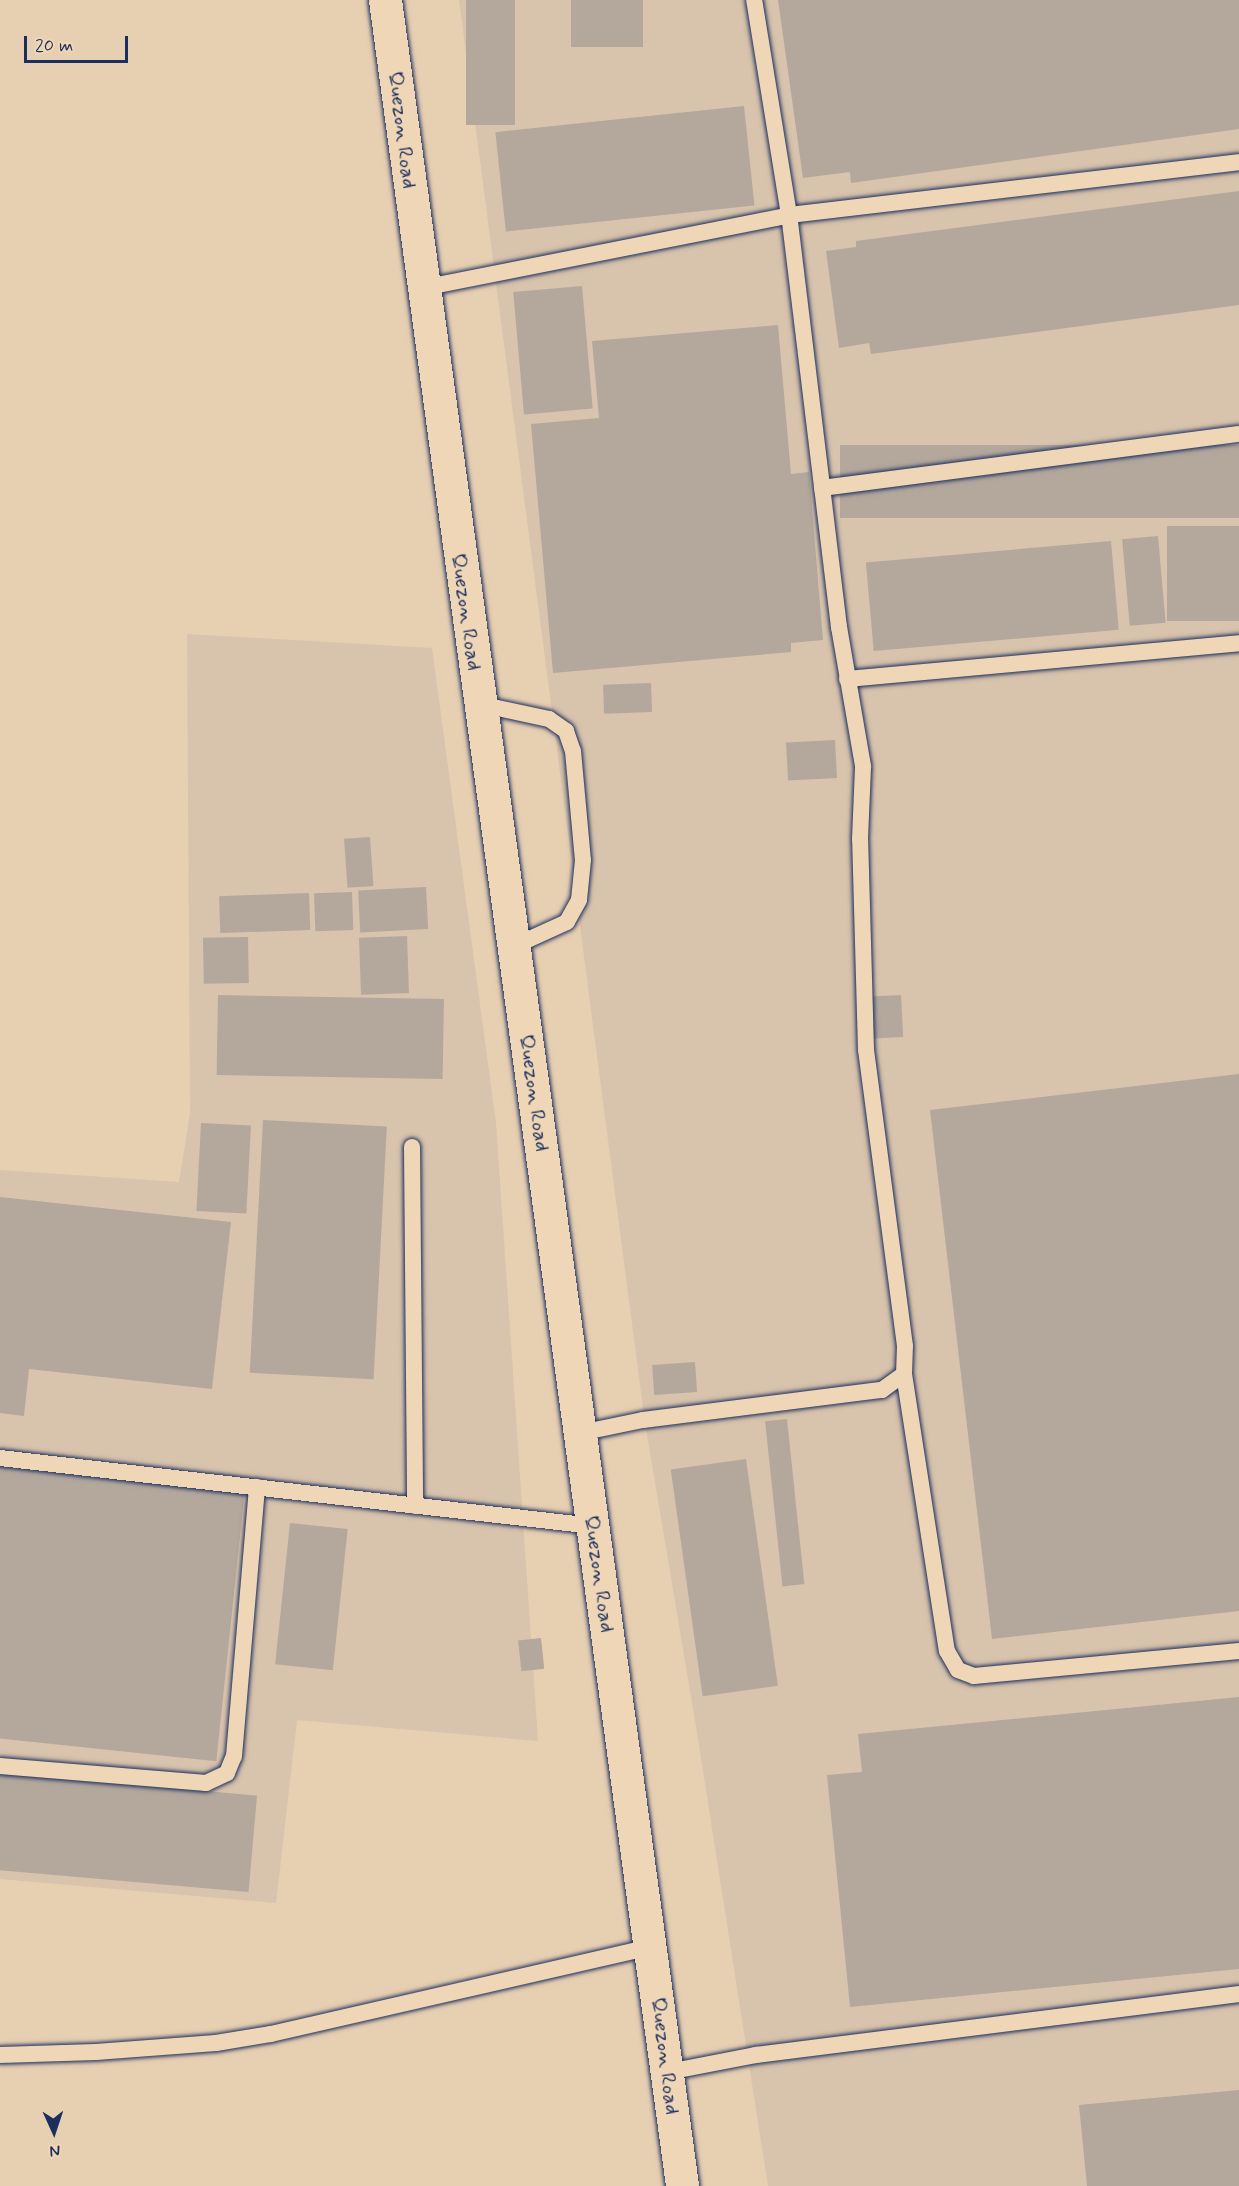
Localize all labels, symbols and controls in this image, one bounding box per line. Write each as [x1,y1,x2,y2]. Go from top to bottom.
scale bar [27,24,130,62]
text: 20 m [35,34,73,58]
street label: Quezon Road [382,70,422,190]
street label: Quezon Road [445,552,487,672]
street label: Quezon Road [513,1033,555,1153]
street label: Quezon Road [578,1514,620,1634]
street label: Quezon Road [645,1996,685,2116]
north arrow [24,2102,84,2162]
text: N [49,2140,61,2161]

